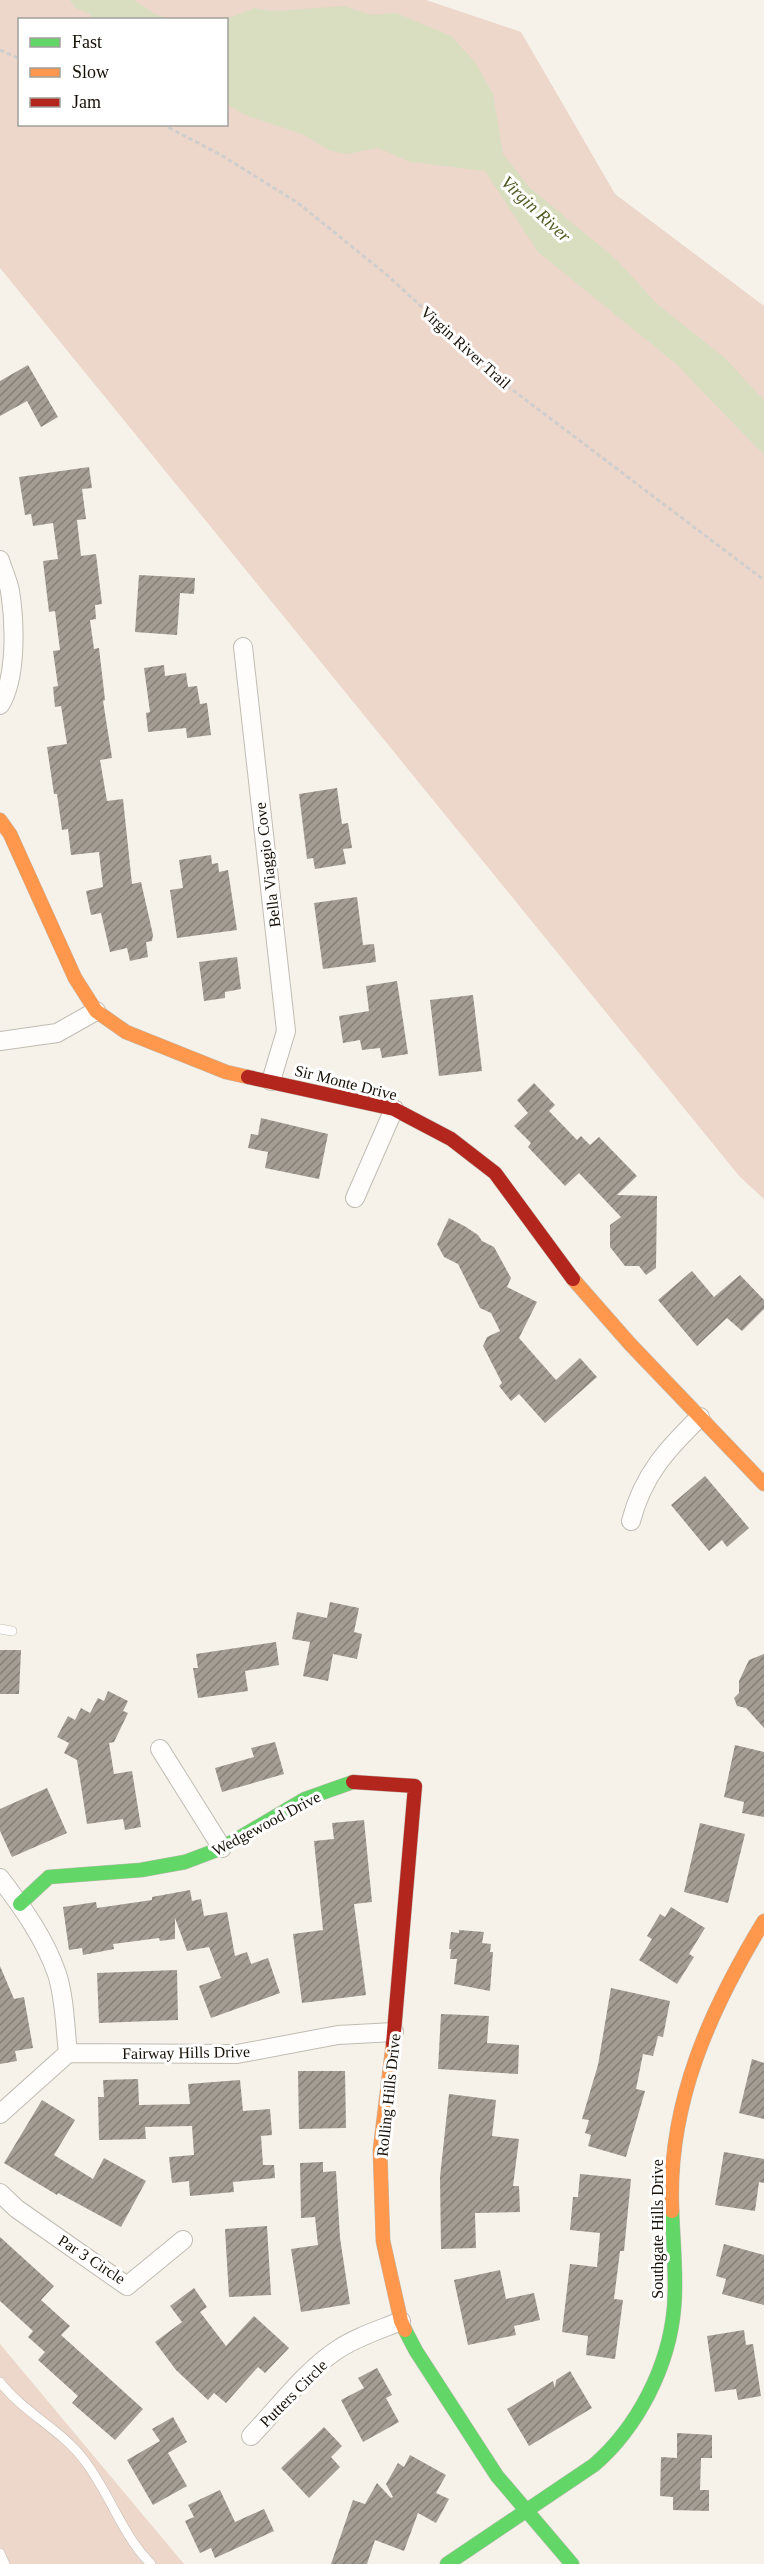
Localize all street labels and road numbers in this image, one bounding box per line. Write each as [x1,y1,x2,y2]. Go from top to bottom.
street label: Virgin River Trail [417,303,514,393]
street label: Bella Viaggio Cove [251,801,285,928]
street label: Sir Monte Drive [293,1062,399,1103]
street label: Wedgewood Drive [209,1788,324,1860]
street label: Rolling Hills Drive [374,2033,404,2157]
street label: Fairway Hills Drive [122,2043,250,2063]
street label: Southgate Hills Drive [649,2159,667,2299]
street label: Par 3 Circle [55,2231,128,2287]
street label: Putters Circle [256,2356,330,2430]

